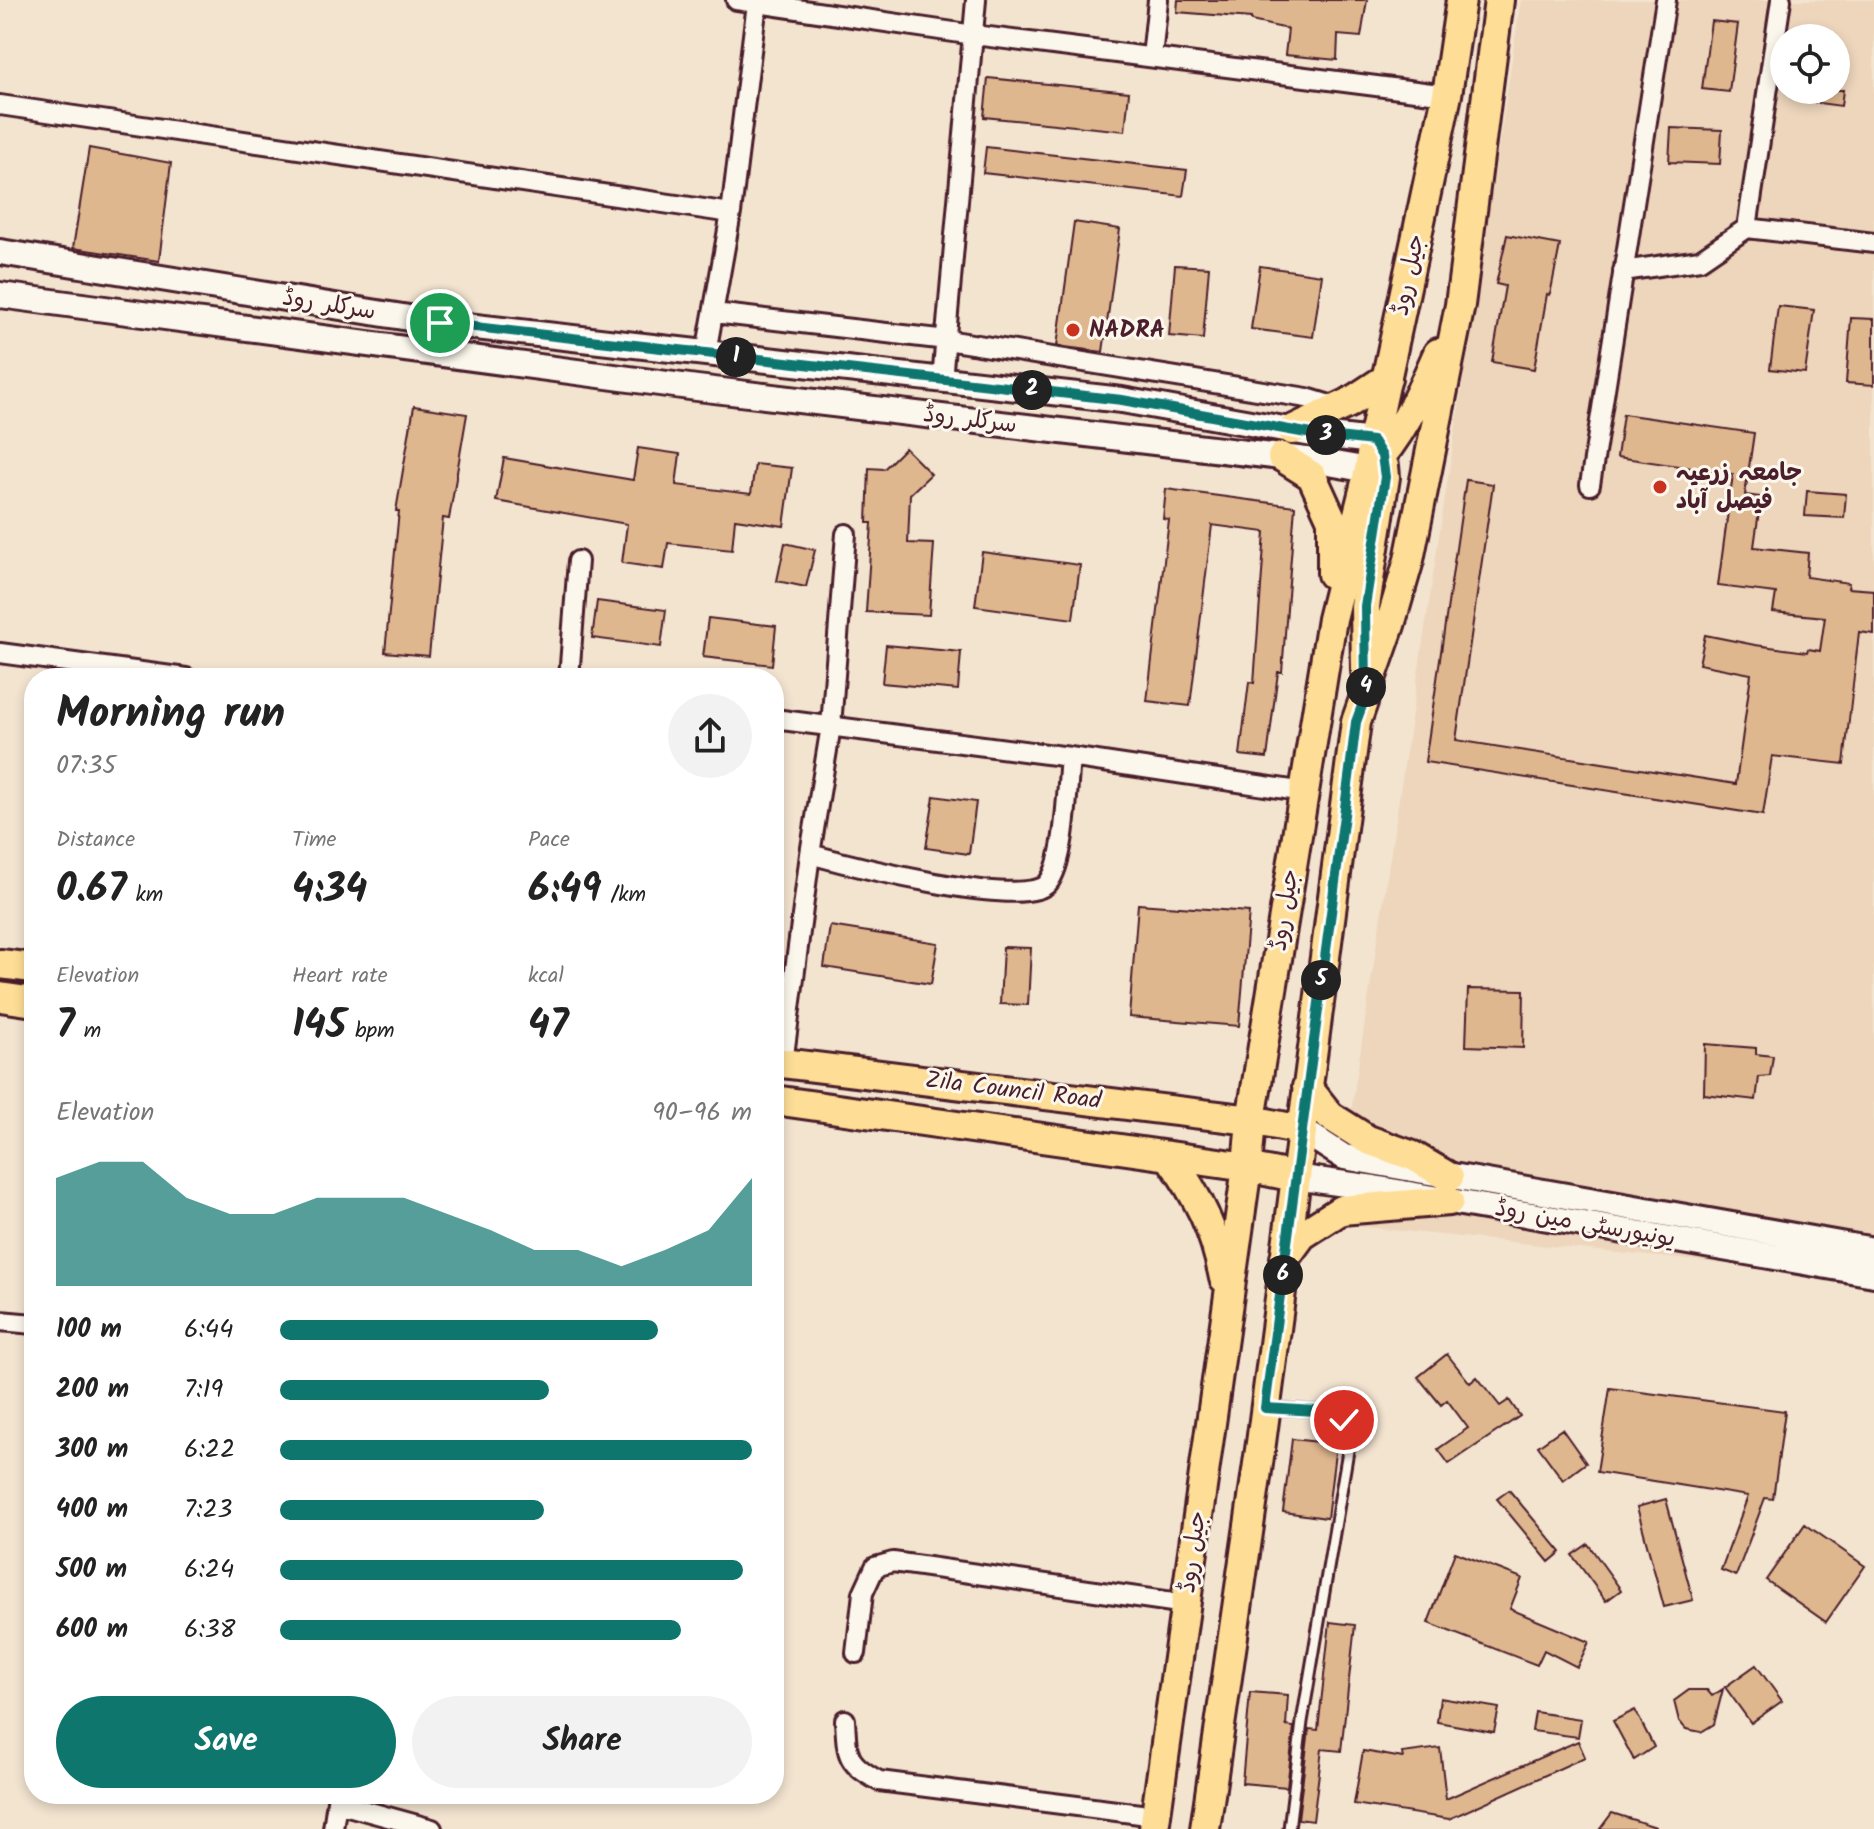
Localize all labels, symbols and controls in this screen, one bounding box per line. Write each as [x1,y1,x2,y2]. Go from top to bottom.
map controls [1770,24,1850,104]
button: locate [1770,24,1850,104]
street label: جیل روڈ [1381,231,1437,319]
street label: سرکلر روڈ [279,278,379,332]
pin [406,289,474,357]
icon: arrive [418,301,462,345]
place label: NADRA [1089,311,1165,350]
marker: NADRA [1064,321,1082,339]
pin: 1 [716,337,756,377]
text: 1 [733,339,739,374]
pin: 2 [1012,370,1052,410]
text: 2 [1026,372,1038,407]
street label: سرکلر روڈ [921,395,1019,445]
pin: 3 [1306,415,1346,455]
text: 3 [1320,417,1332,452]
place label: جامعہ زرعیہ فیصل آباد [1676,454,1802,521]
marker: جامعہ زرعیہ فیصل آباد [1651,478,1669,496]
pin: 4 [1346,667,1386,707]
text: 4 [1360,669,1372,704]
text: Morning run [56,680,285,750]
button: share [668,694,752,778]
text: 07:35 [56,745,116,787]
text: Distance [56,823,135,858]
text: Time [292,823,336,858]
text: Pace [528,823,570,858]
text: 0.67 [56,858,127,922]
text: 4:34 [292,858,367,922]
text: 6:49 [528,858,602,922]
street label: جیل روڈ [1259,866,1311,954]
text: km [127,878,163,913]
text: /km [602,878,646,913]
text: Elevation [56,959,139,994]
text: Heart rate [292,959,388,994]
text: kcal [528,959,564,994]
pin: 5 [1301,960,1341,1000]
text: 5 [1315,962,1327,997]
text: 7 [56,994,75,1058]
text: 145 [292,994,346,1058]
text: 47 [528,994,569,1058]
text: m [75,1014,101,1049]
text: bpm [346,1014,395,1049]
street label: Zila Council Road [923,1061,1104,1121]
text: Elevation [56,1092,154,1134]
text: 90–96 m [652,1092,752,1134]
street label: یونیورسٹی مین روڈ [1492,1189,1678,1259]
pin: 6 [1263,1255,1303,1295]
text: 6 [1277,1257,1289,1292]
text: 100 m [56,1309,122,1351]
text: 6:44 [184,1309,234,1351]
text: 200 m [56,1369,129,1411]
text: 7:19 [184,1369,223,1411]
pin [1310,1386,1378,1454]
icon: check [1322,1398,1366,1442]
text: 300 m [56,1429,128,1471]
text: 6:22 [184,1429,235,1471]
text: 400 m [56,1489,128,1531]
text: 7:23 [184,1489,232,1531]
street label: جیل روڈ [1168,1508,1218,1596]
text: 500 m [56,1549,127,1591]
text: 6:24 [184,1549,234,1591]
text: 600 m [56,1609,128,1651]
text: 6:38 [184,1609,235,1651]
button: Save [56,1696,396,1788]
button: Share [412,1696,752,1788]

